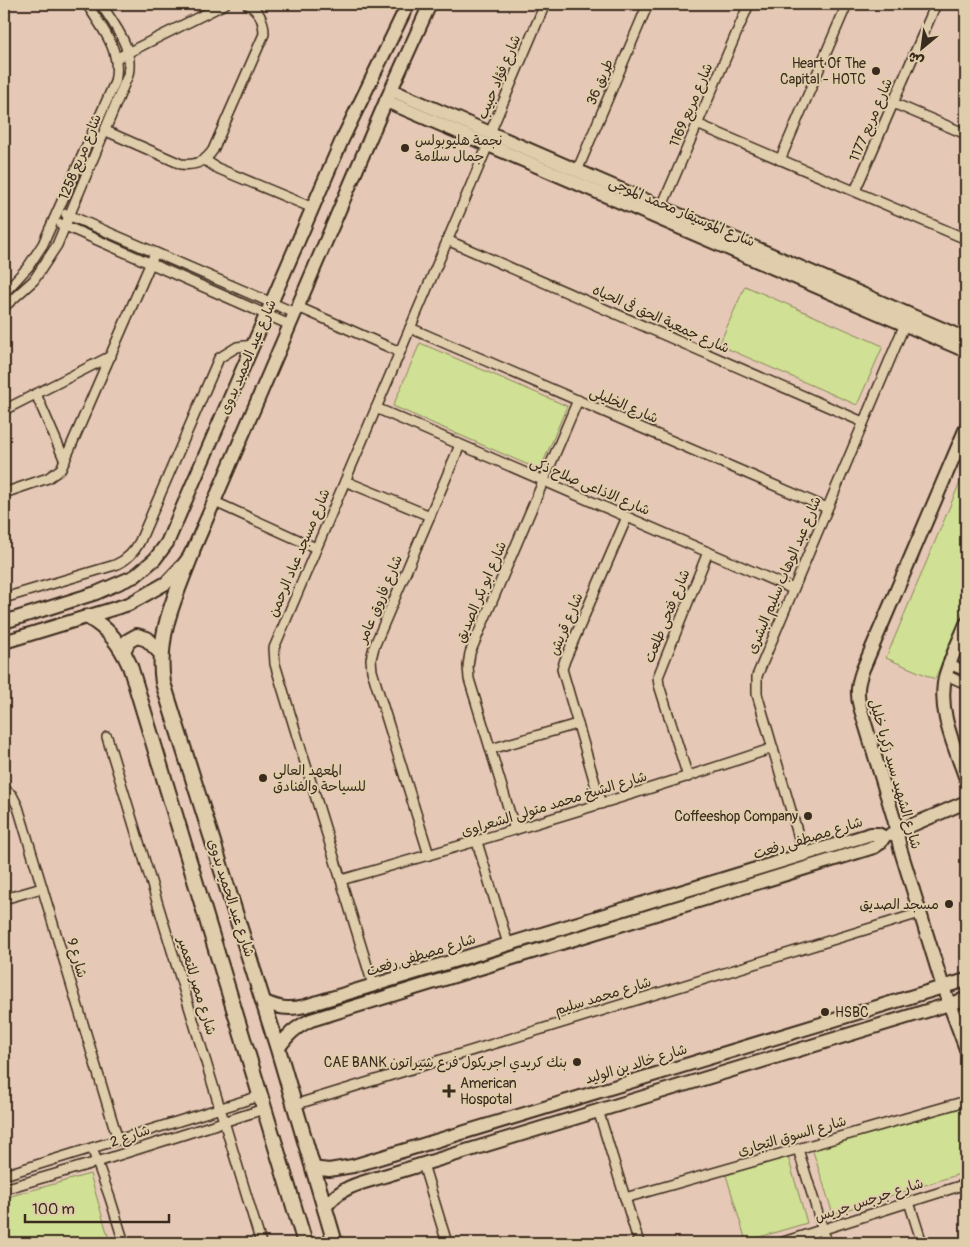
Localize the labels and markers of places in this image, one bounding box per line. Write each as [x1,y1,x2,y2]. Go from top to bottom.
place label: Heart Of The Capital - HOTC [780,55,866,88]
marker: Heart Of The Capital - HOTC [870,65,882,77]
place label: نجمة هليوبولس جمال سلامة [415,132,502,165]
marker: نجمة هليوبولس جمال سلامة [399,142,411,154]
place label: المعهد العالى للسياحة والفنادق [273,762,366,795]
marker: المعهد العالى للسياحة والفنادق [257,772,269,784]
place label: Coffeeshop Company [674,808,798,825]
marker: Coffeeshop Company [802,810,814,822]
place label: مسجد الصديق [859,896,939,913]
marker: مسجد الصديق [943,898,955,910]
place label: HSBC [835,1004,869,1021]
marker: HSBC [819,1006,831,1018]
place label: CAE BANK بنك كريدي اجريكول فرع شيراتون [324,1054,567,1073]
marker: CAE BANK بنك كريدي اجريكول فرع شيراتون [571,1056,583,1068]
place label: American Hospotal [460,1075,517,1108]
marker: American Hospotal [442,1084,456,1098]

